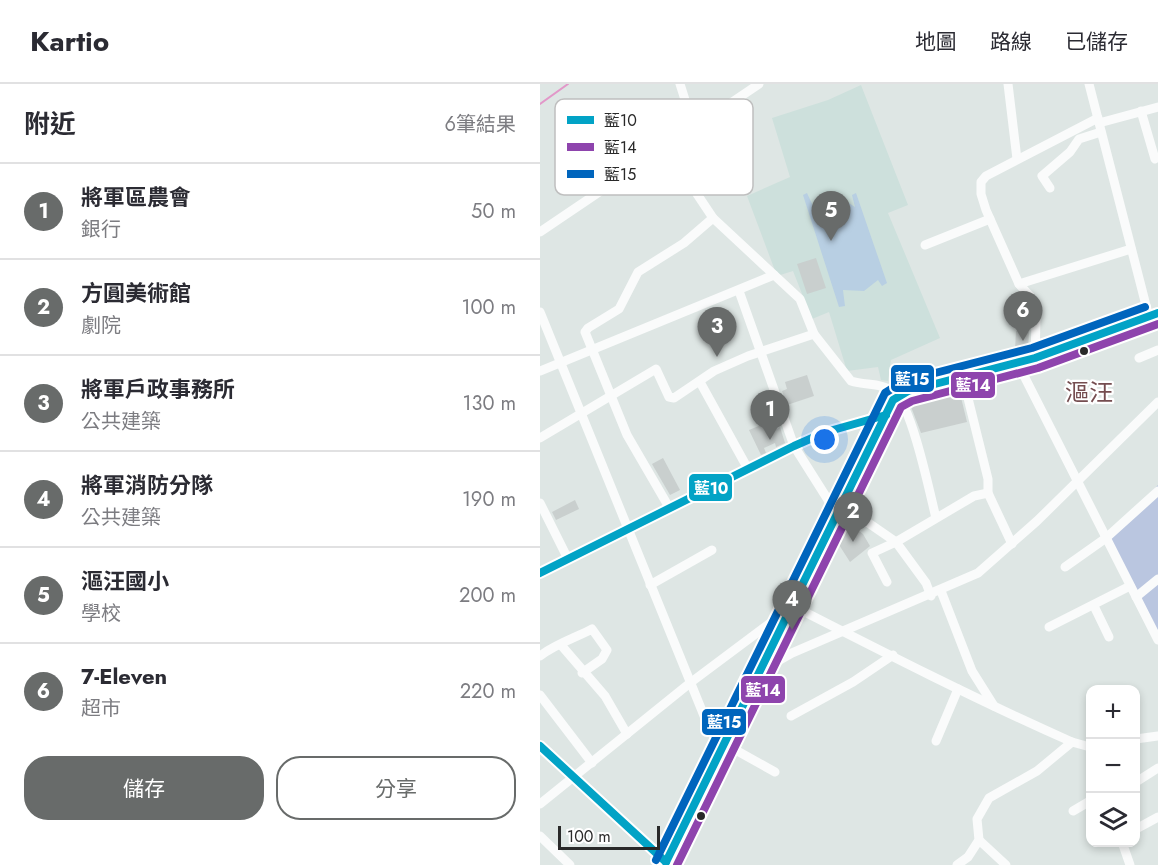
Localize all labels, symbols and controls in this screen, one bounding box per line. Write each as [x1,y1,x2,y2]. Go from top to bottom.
text: Kartio [30,21,109,62]
text: 地圖 [915,27,957,57]
text: 路線 [990,27,1032,57]
text: 已儲存 [1065,27,1128,57]
legend [555,99,753,195]
text: 附近 [24,105,76,143]
text: 藍10 [604,109,637,132]
text: 6筆結果 [444,110,516,139]
text: 藍14 [604,136,637,159]
text: 藍15 [604,163,636,186]
text: 將軍區農會 [81,181,191,213]
pin: 5 [812,192,850,241]
text: 1 [38,197,49,226]
text: 50 m [471,197,516,226]
text: 銀行 [81,215,121,244]
text: 方圓美術館 [81,277,191,309]
pin: 6 [1004,292,1042,341]
text: 2 [37,293,50,322]
text: 100 m [461,293,516,322]
pin: 3 [698,308,736,357]
text: 劇院 [81,311,121,340]
unlabelled marker [1078,345,1090,357]
line badge: 藍15 [890,364,935,393]
text: 藍15 [895,368,929,391]
line badge: 藍14 [950,371,996,399]
text: 將軍戶政事務所 [81,373,235,405]
text: 藍14 [955,374,991,397]
district label: 漚汪 [1065,375,1113,410]
text: 3 [37,389,50,418]
text: 130 m [462,389,516,418]
pin: 1 [750,390,790,440]
text: 公共建築 [81,407,161,436]
your location [810,425,839,454]
text: 將軍消防分隊 [81,469,213,501]
line badge: 藍10 [688,473,733,502]
text: 藍10 [694,477,728,500]
text: 4 [37,485,50,514]
text: 190 m [462,485,516,514]
pin: 2 [834,492,872,542]
text: 公共建築 [81,503,161,532]
text: 漚汪國小 [81,565,169,597]
pin: 4 [772,580,812,630]
text: 5 [37,581,50,610]
text: 200 m [459,581,516,610]
text: 學校 [81,599,121,628]
text: 7-Eleven [81,660,167,692]
line badge: 藍14 [740,675,786,704]
text: 6 [37,677,50,706]
text: 220 m [460,677,516,706]
text: 藍14 [745,679,781,702]
map controls [1086,685,1140,847]
button: + [1086,685,1140,739]
text: 超市 [81,694,121,723]
line badge: 藍15 [701,708,747,736]
text: 藍15 [707,711,741,734]
button: − [1086,739,1140,793]
button: 儲存 [24,756,264,820]
button: 分享 [276,756,516,820]
button: layers [1086,793,1140,847]
unlabelled marker [695,810,707,822]
scale bar [558,823,660,850]
text: 100 m [567,825,611,848]

